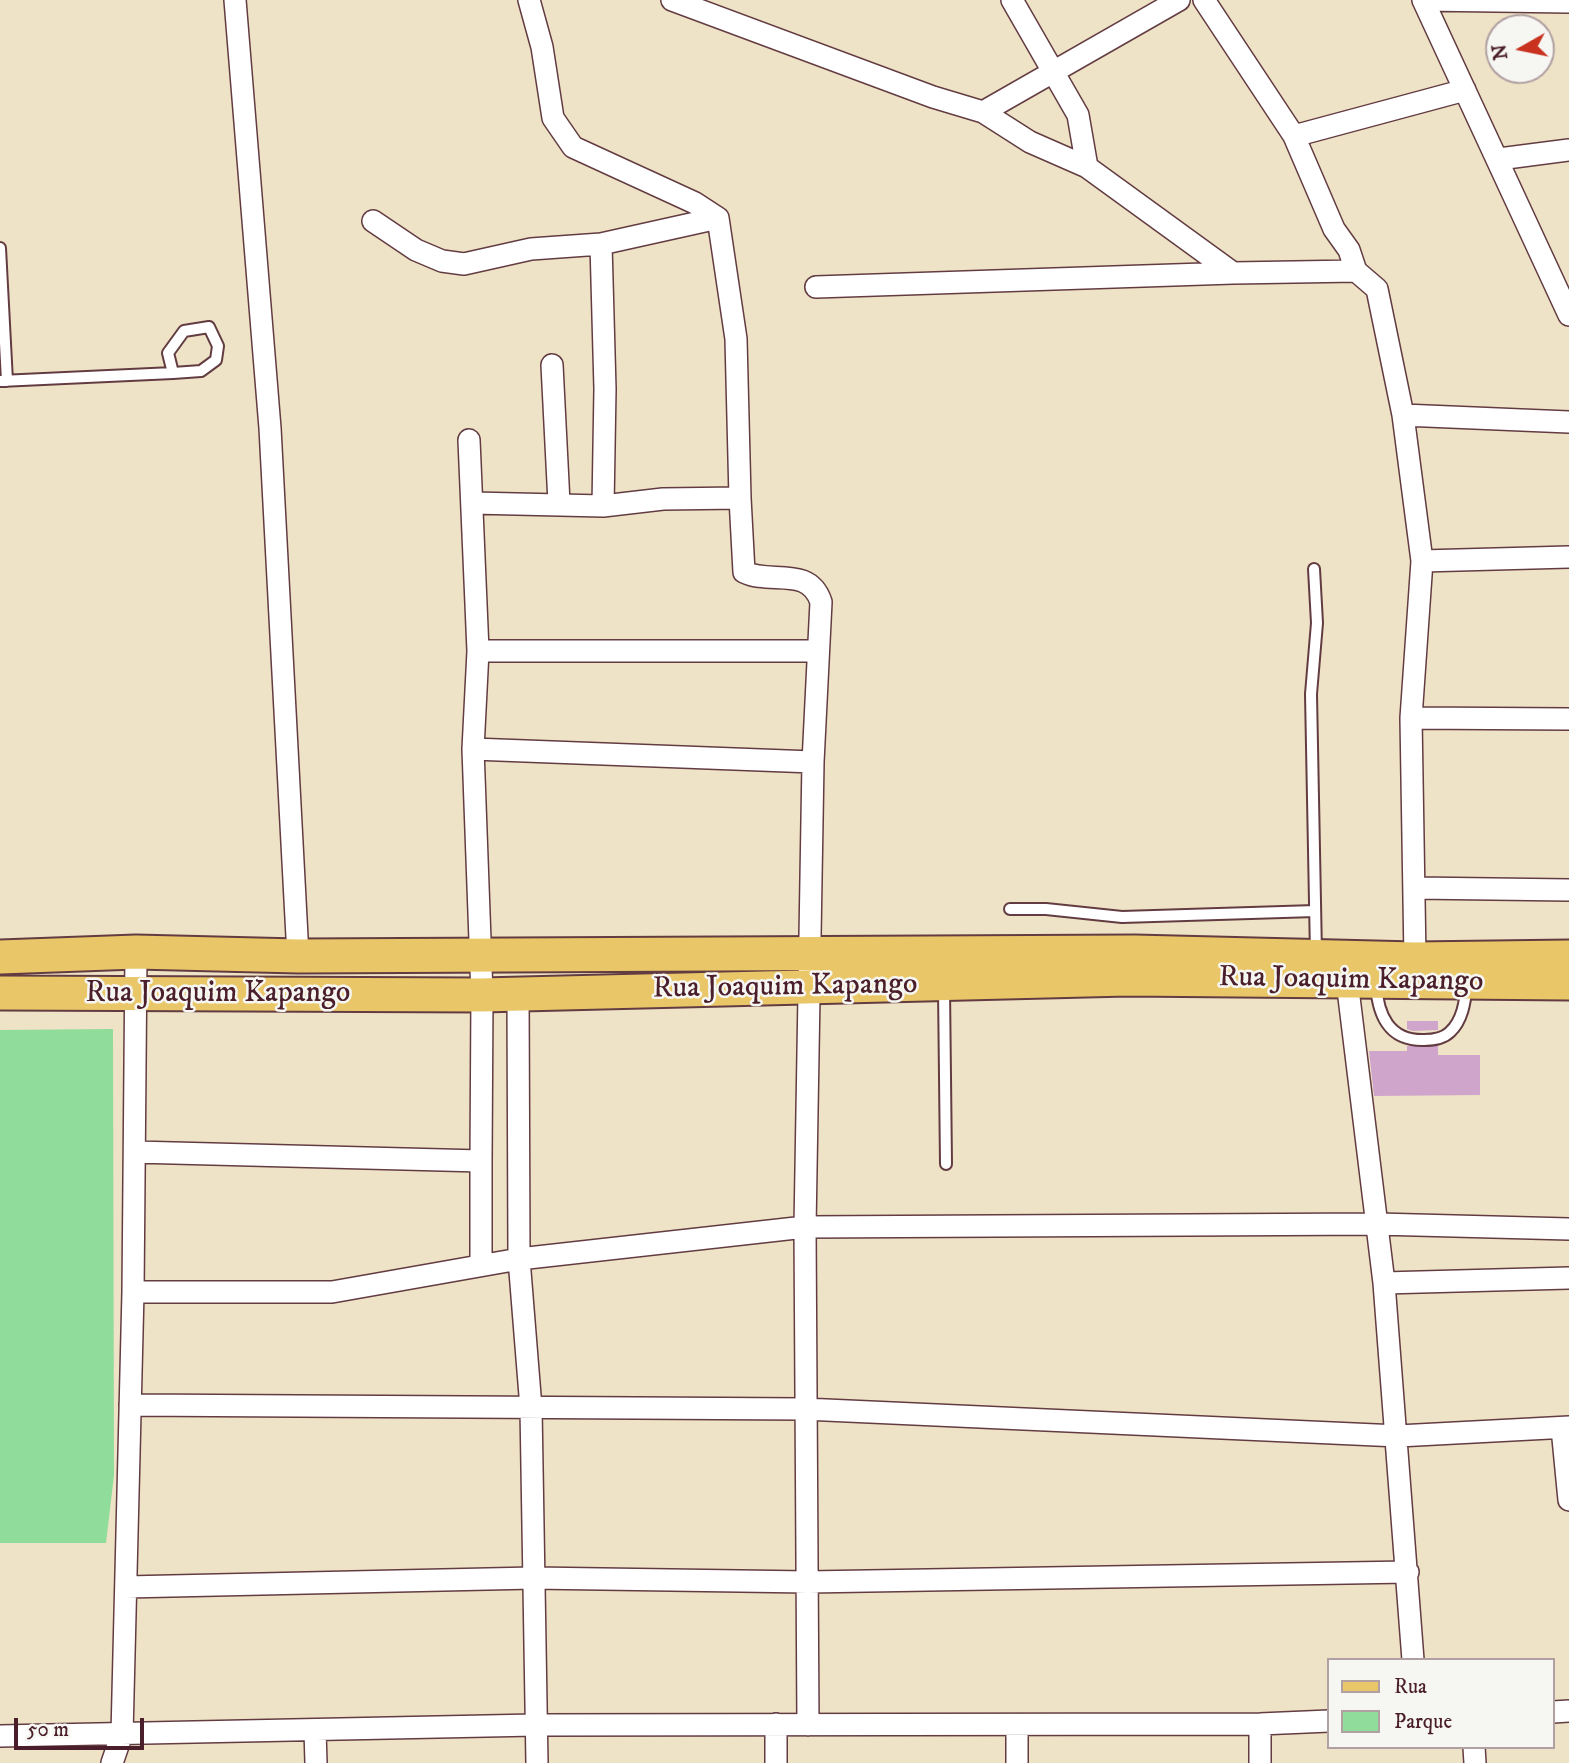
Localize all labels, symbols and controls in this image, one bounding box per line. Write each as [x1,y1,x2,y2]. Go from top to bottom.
north arrow [1485,14,1555,84]
text: N [1488,43,1513,62]
street label: Rua Joaquim Kapango [1218,961,1484,1001]
street label: Rua Joaquim Kapango [652,968,918,1008]
street label: Rua Joaquim Kapango [86,977,350,1013]
legend [1328,1658,1555,1749]
text: Rua [1394,1674,1427,1700]
scale bar [18,1704,147,1748]
text: Parque [1394,1709,1452,1735]
text: 50 m [27,1717,69,1743]

